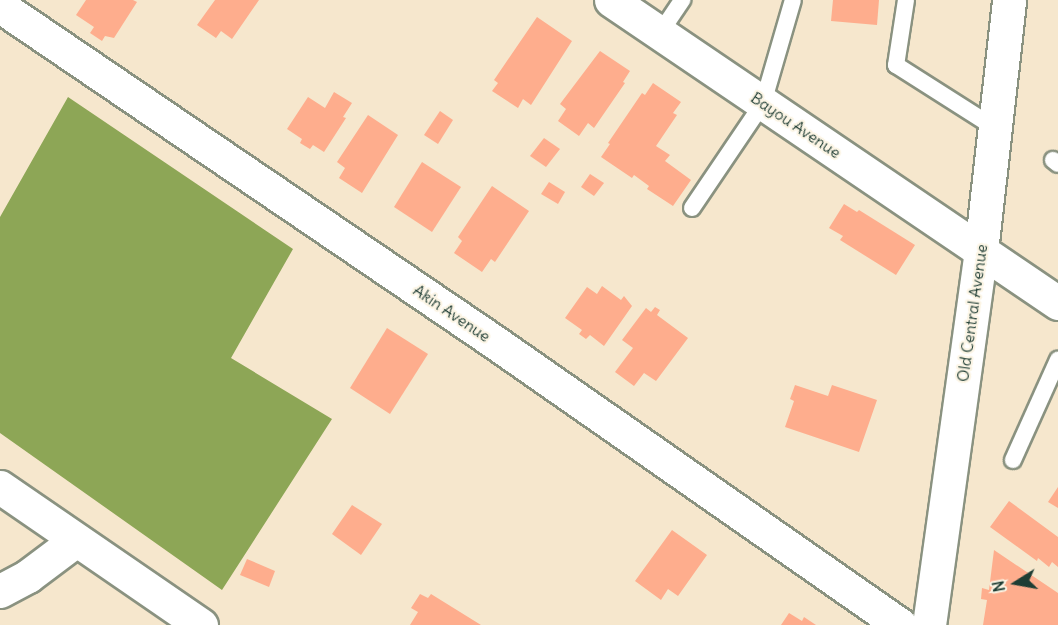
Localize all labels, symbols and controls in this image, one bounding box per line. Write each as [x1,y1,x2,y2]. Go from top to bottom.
street label: Bayou Avenue [747,88,845,162]
street label: Old Central Avenue [953,243,991,383]
street label: Akin Avenue [410,280,494,346]
north arrow [986,553,1046,613]
text: N [987,579,1009,594]

